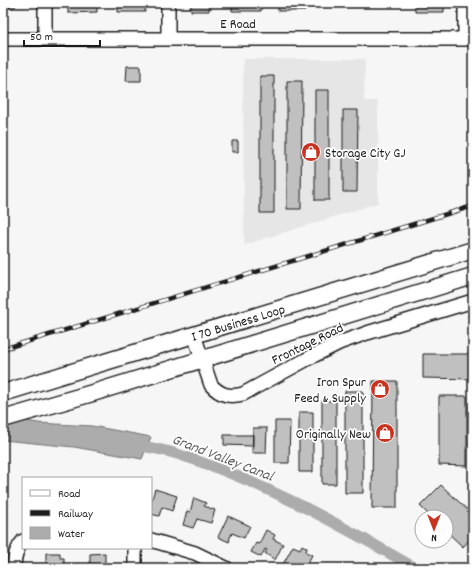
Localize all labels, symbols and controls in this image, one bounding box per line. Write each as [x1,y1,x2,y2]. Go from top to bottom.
street label: E Road [220,15,256,35]
scale bar [24,22,100,48]
text: 50 m [30,29,53,46]
shop icon: Storage City GJ [300,141,322,163]
place label: Storage City GJ [325,144,406,164]
street label: I 70 Business Loop [189,300,288,348]
street label: Frontage Road [269,319,347,371]
place label: Iron Spur Feed & Supply [294,373,367,409]
shop icon: Iron Spur Feed & Supply [369,378,391,400]
shop icon: Originally New [374,422,396,444]
place label: Originally New [296,425,371,445]
water label: Grand Valley Canal [168,429,278,489]
legend [22,477,152,549]
text: Road [58,486,80,503]
text: Railway [58,506,94,523]
north arrow [414,509,454,549]
text: Water [58,526,85,543]
text: N [431,529,437,545]

